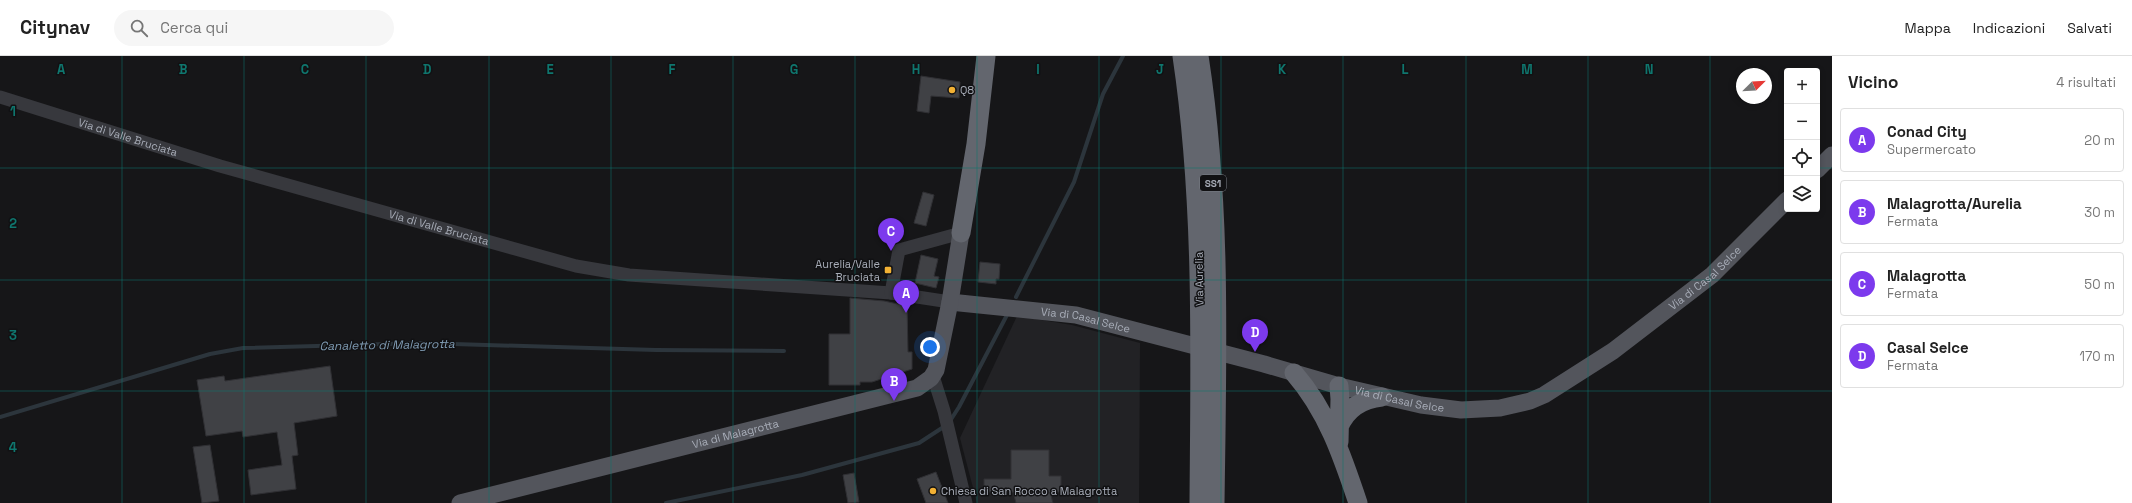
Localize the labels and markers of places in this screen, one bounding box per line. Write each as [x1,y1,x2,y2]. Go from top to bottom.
place label: Q8 [960,83,974,97]
marker: Q8 [947,85,957,95]
pin: C [878,218,904,251]
place label: Aurelia/Valle Bruciata [815,257,881,284]
marker: Aurelia/Valle Bruciata [883,265,893,275]
pin: A [893,280,919,313]
pin: D [1242,319,1268,352]
pin: B [881,368,907,401]
place label: Chiesa di San Rocco a Malagrotta [941,484,1118,498]
marker: Chiesa di San Rocco a Malagrotta [928,486,938,496]

